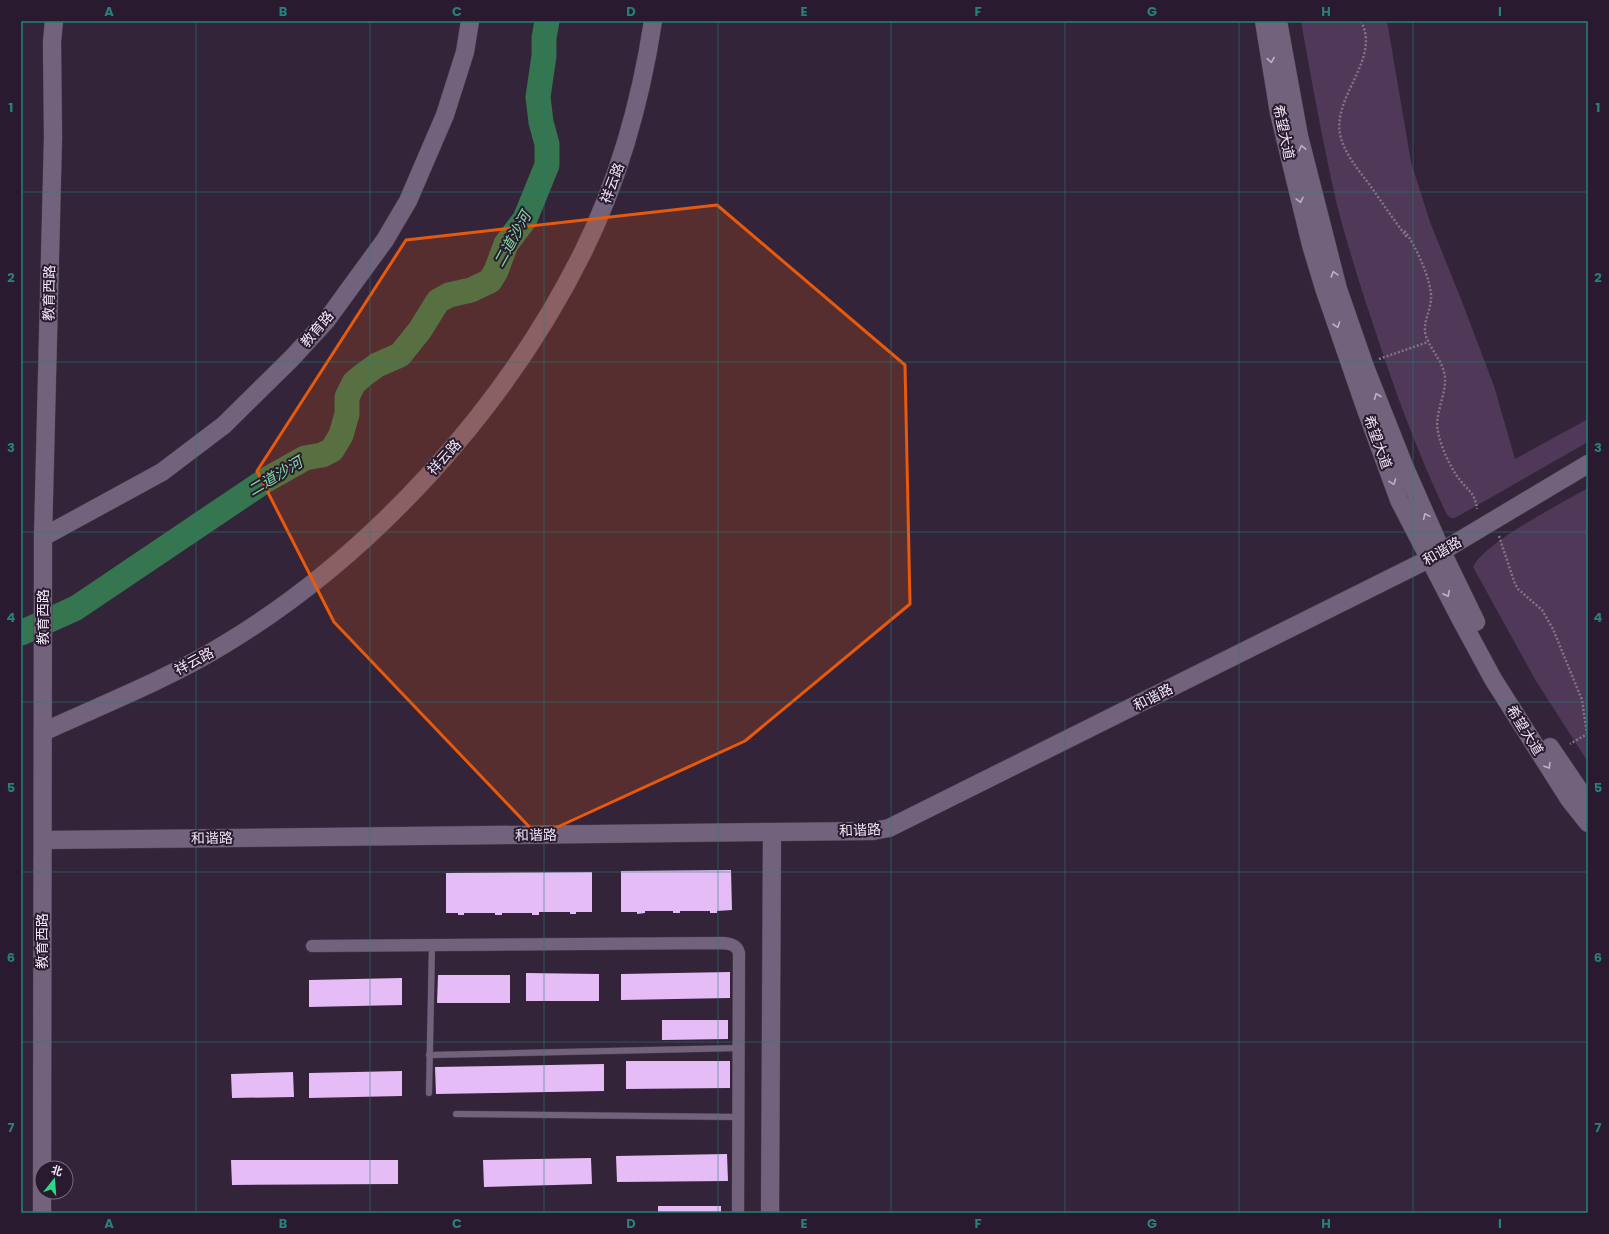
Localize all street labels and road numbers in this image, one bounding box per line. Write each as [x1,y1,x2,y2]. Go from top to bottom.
street label: 希望大道 [1268,103,1300,161]
street label: 祥云路 [595,160,629,206]
street label: 教育西路 [39,265,59,321]
street label: 教育路 [296,306,338,352]
street label: 希望大道 [1359,412,1397,472]
street label: 祥云路 [423,435,465,479]
street label: 和谐路 [1419,532,1465,570]
street label: 教育西路 [33,589,53,645]
street label: 祥云路 [171,642,217,680]
street label: 和谐路 [1130,679,1176,715]
street label: 希望大道 [1502,701,1548,759]
street label: 和谐路 [839,819,881,841]
street label: 和谐路 [515,825,557,845]
street label: 和谐路 [191,828,233,848]
street label: 教育西路 [32,913,52,969]

